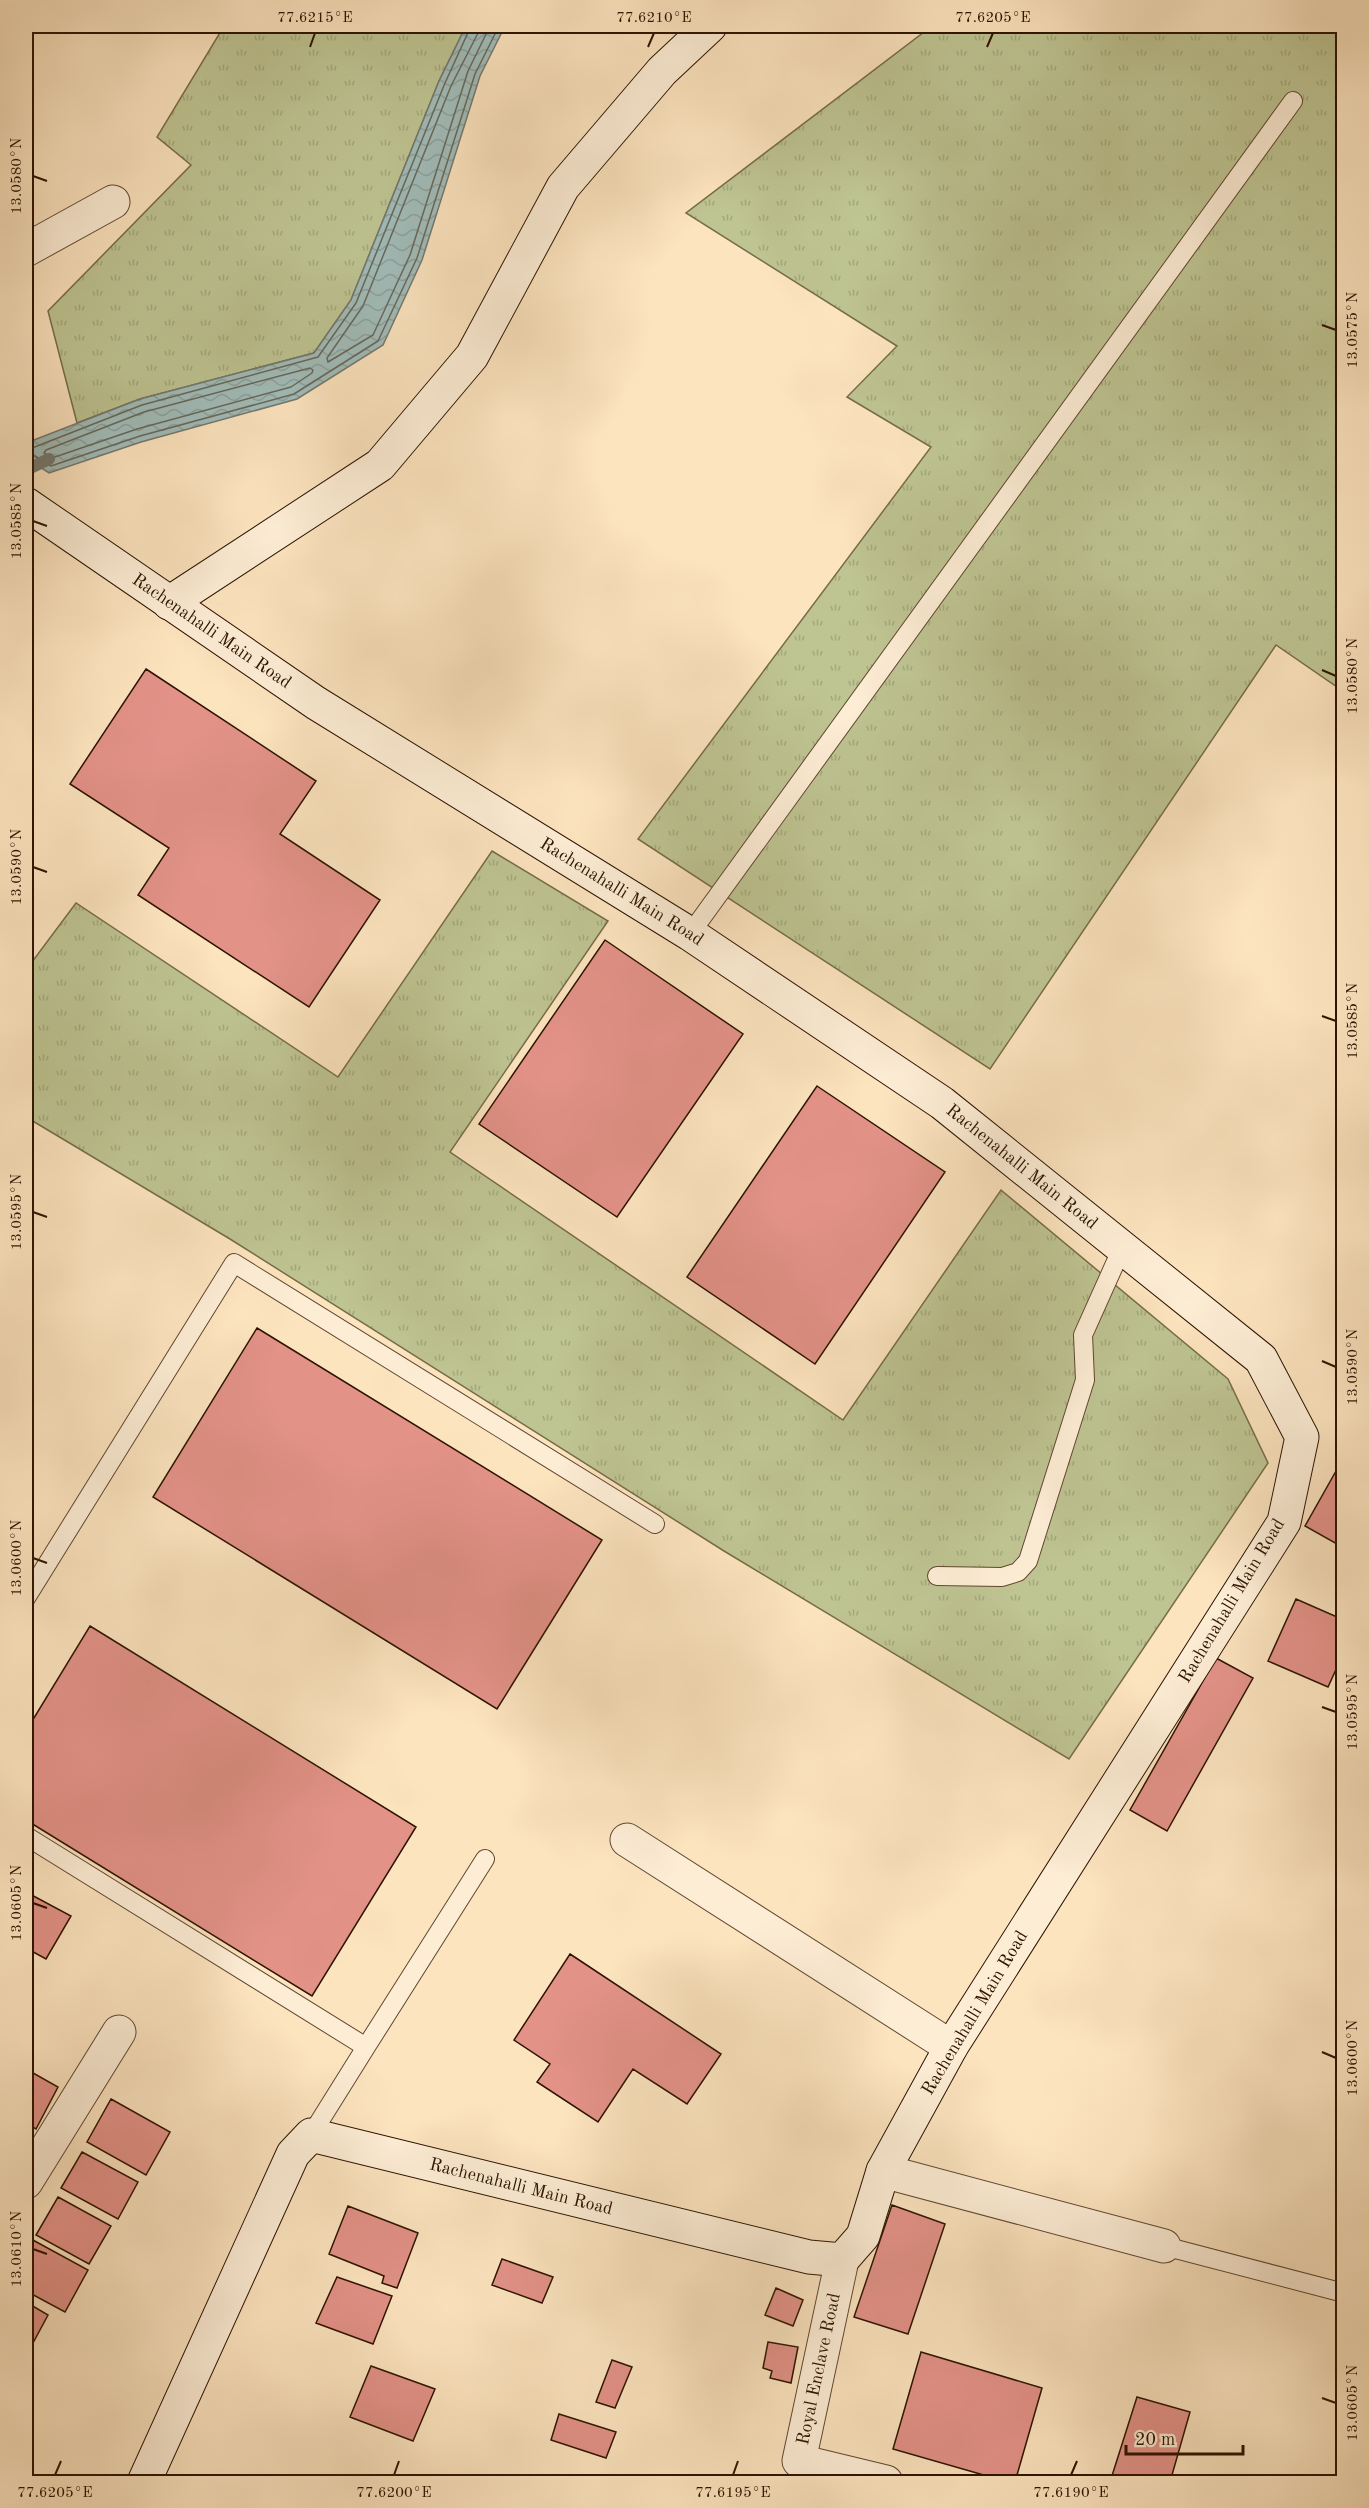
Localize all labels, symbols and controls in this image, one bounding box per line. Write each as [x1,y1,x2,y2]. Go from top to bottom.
text: 77.6215°E [277,11,353,26]
text: 77.6210°E [616,11,692,26]
text: 77.6205°E [955,11,1031,26]
text: 13.0580°N [10,137,25,214]
text: 13.0575°N [1346,291,1361,368]
text: 13.0585°N [10,482,25,559]
street label: Rachenahalli Main Road [129,571,294,692]
text: 13.0580°N [1346,637,1361,714]
text: 13.0590°N [10,828,25,905]
street label: Rachenahalli Main Road [537,835,707,949]
text: 13.0585°N [1346,982,1361,1059]
street label: Rachenahalli Main Road [943,1101,1101,1233]
text: 13.0595°N [10,1173,25,1250]
text: 13.0590°N [1346,1328,1361,1405]
street label: Rachenahalli Main Road [1176,1516,1288,1686]
text: 13.0600°N [10,1519,25,1596]
text: 13.0595°N [1346,1673,1361,1750]
text: 13.0605°N [10,1864,25,1941]
street label: Rachenahalli Main Road [919,1928,1031,2098]
text: 13.0600°N [1346,2019,1361,2096]
street label: Rachenahalli Main Road [427,2155,615,2219]
text: 13.0610°N [10,2210,25,2287]
street label: Royal Enclave Road [794,2291,844,2447]
text: 13.0605°N [1346,2364,1361,2441]
scale bar [1126,2418,1243,2456]
text: 20 m [1135,2431,1175,2449]
text: 77.6205°E [17,2486,93,2501]
text: 77.6200°E [356,2486,432,2501]
text: 77.6195°E [695,2486,771,2501]
text: 77.6190°E [1033,2486,1109,2501]

